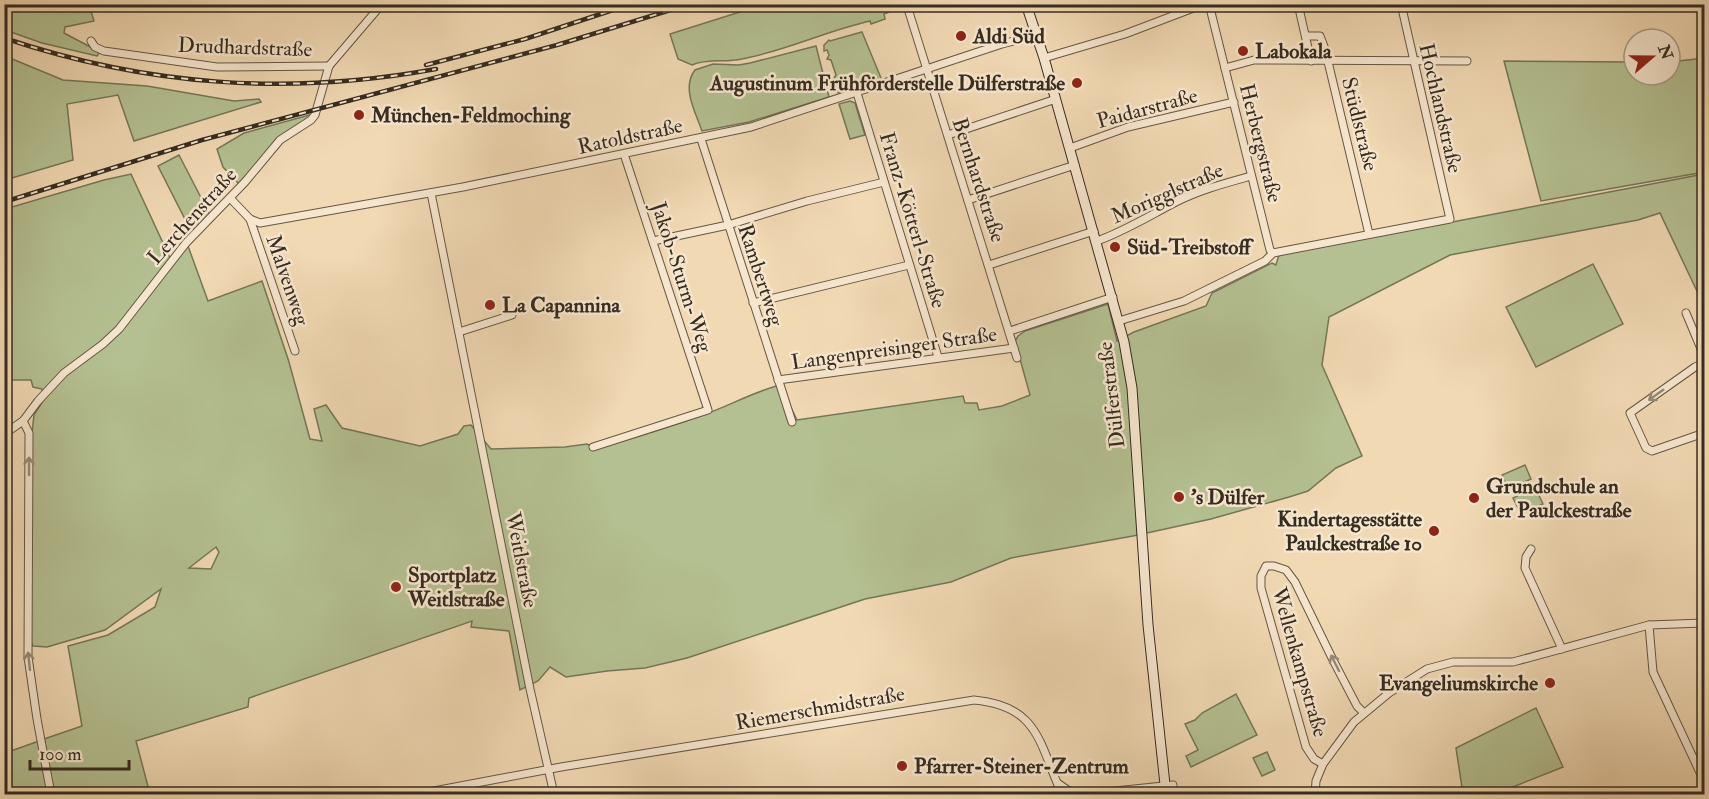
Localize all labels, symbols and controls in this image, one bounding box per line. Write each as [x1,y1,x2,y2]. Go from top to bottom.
place label: Aldi Süd [972,23,1045,50]
north arrow [1622,27,1682,87]
marker: Aldi Süd [954,29,968,43]
street label: Drudhardstraße [177,32,313,63]
place label: Labokala [1255,38,1333,65]
street label: Hochlandstraße [1412,41,1469,176]
text: N [1653,41,1677,63]
marker: Labokala [1236,44,1250,58]
place label: Augustinum Frühförderstelle Dülferstraße [709,70,1065,97]
street label: Stüdlstraße [1335,74,1384,174]
marker: Augustinum Frühförderstelle Dülferstraße [1070,76,1084,90]
street label: Herbergstraße [1233,81,1288,205]
street label: Paidarstraße [1094,82,1201,135]
place label: München-Feldmoching [370,102,571,129]
marker: München-Feldmoching [352,108,366,122]
street label: Ratoldstraße [575,112,685,161]
street label: Bernhardstraße [946,114,1011,246]
street label: Franz-Kötterl-Straße [873,129,952,312]
street label: Morigglstraße [1107,157,1228,230]
street label: Lerchenstraße [142,162,243,270]
street label: Jakob-Sturm-Weg [644,198,719,356]
street label: Rambertweg [731,221,790,330]
street label: Malvenweg [259,231,316,330]
place label: Süd-Treibstoff [1127,234,1254,261]
marker: Süd-Treibstoff [1108,240,1122,254]
place label: La Capannina [502,292,622,319]
marker: La Capannina [483,298,497,312]
street label: Langenpreisinger Straße [790,321,999,376]
street label: Dülferstraße [1092,340,1131,450]
one-way arrow [1648,389,1664,401]
one-way arrow [23,457,35,477]
place label: Grundschule an der Paulckestraße [1486,473,1632,524]
place label: 's Dülfer [1191,484,1265,511]
marker: 's Dülfer [1172,490,1186,504]
marker: Grundschule an der Paulckestraße [1467,491,1481,505]
place label: Kindertagesstätte Paulckestraße 10 [1277,506,1422,557]
street label: Weitlstraße [499,509,544,610]
marker: Kindertagesstätte Paulckestraße 10 [1427,524,1441,538]
place label: Sportplatz Weitlstraße [407,562,505,613]
marker: Sportplatz Weitlstraße [389,580,403,594]
street label: Wellenkampstraße [1265,583,1334,740]
one-way arrow [23,652,34,672]
one-way arrow [1328,654,1340,672]
place label: Evangeliumskirche [1379,670,1538,697]
marker: Evangeliumskirche [1543,676,1557,690]
street label: Riemerschmidstraße [733,680,907,737]
scale bar [30,733,129,771]
text: 100 m [39,743,82,766]
place label: Pfarrer-Steiner-Zentrum [914,753,1130,780]
marker: Pfarrer-Steiner-Zentrum [895,759,909,773]

